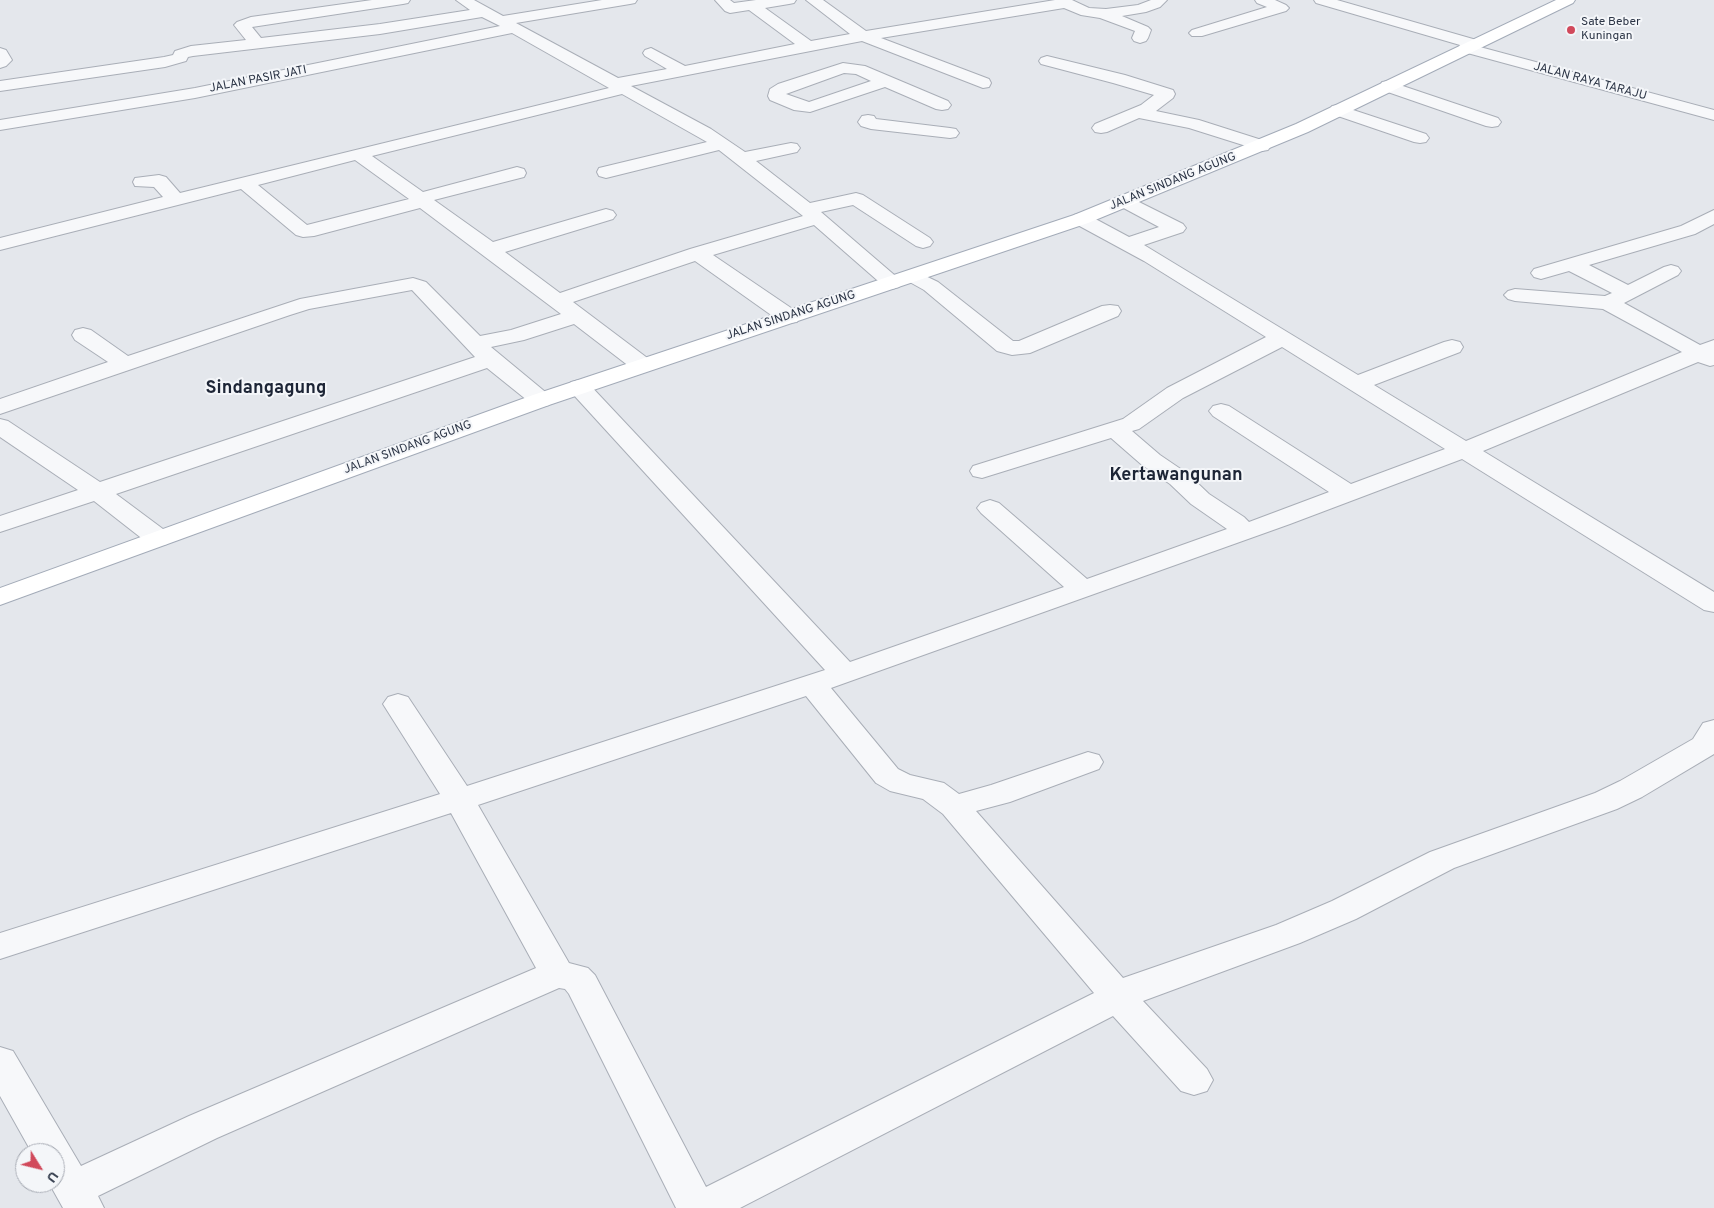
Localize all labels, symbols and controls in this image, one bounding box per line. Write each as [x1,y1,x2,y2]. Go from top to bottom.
place label: Sate Beber Kuningan [1581,16,1641,44]
marker: Sate Beber Kuningan [1565,24,1577,36]
street label: JALAN RAYA TARAJU [1532,60,1648,104]
street label: JALAN PASIR JATI [208,63,308,97]
street label: JALAN SINDANG AGUNG [1108,150,1238,214]
street label: JALAN SINDANG AGUNG [725,288,857,344]
district label: Sindangagung [206,378,326,400]
street label: JALAN SINDANG AGUNG [342,418,474,478]
district label: Kertawangunan [1109,465,1243,487]
north arrow [15,1143,65,1193]
text: U [42,1167,62,1186]

